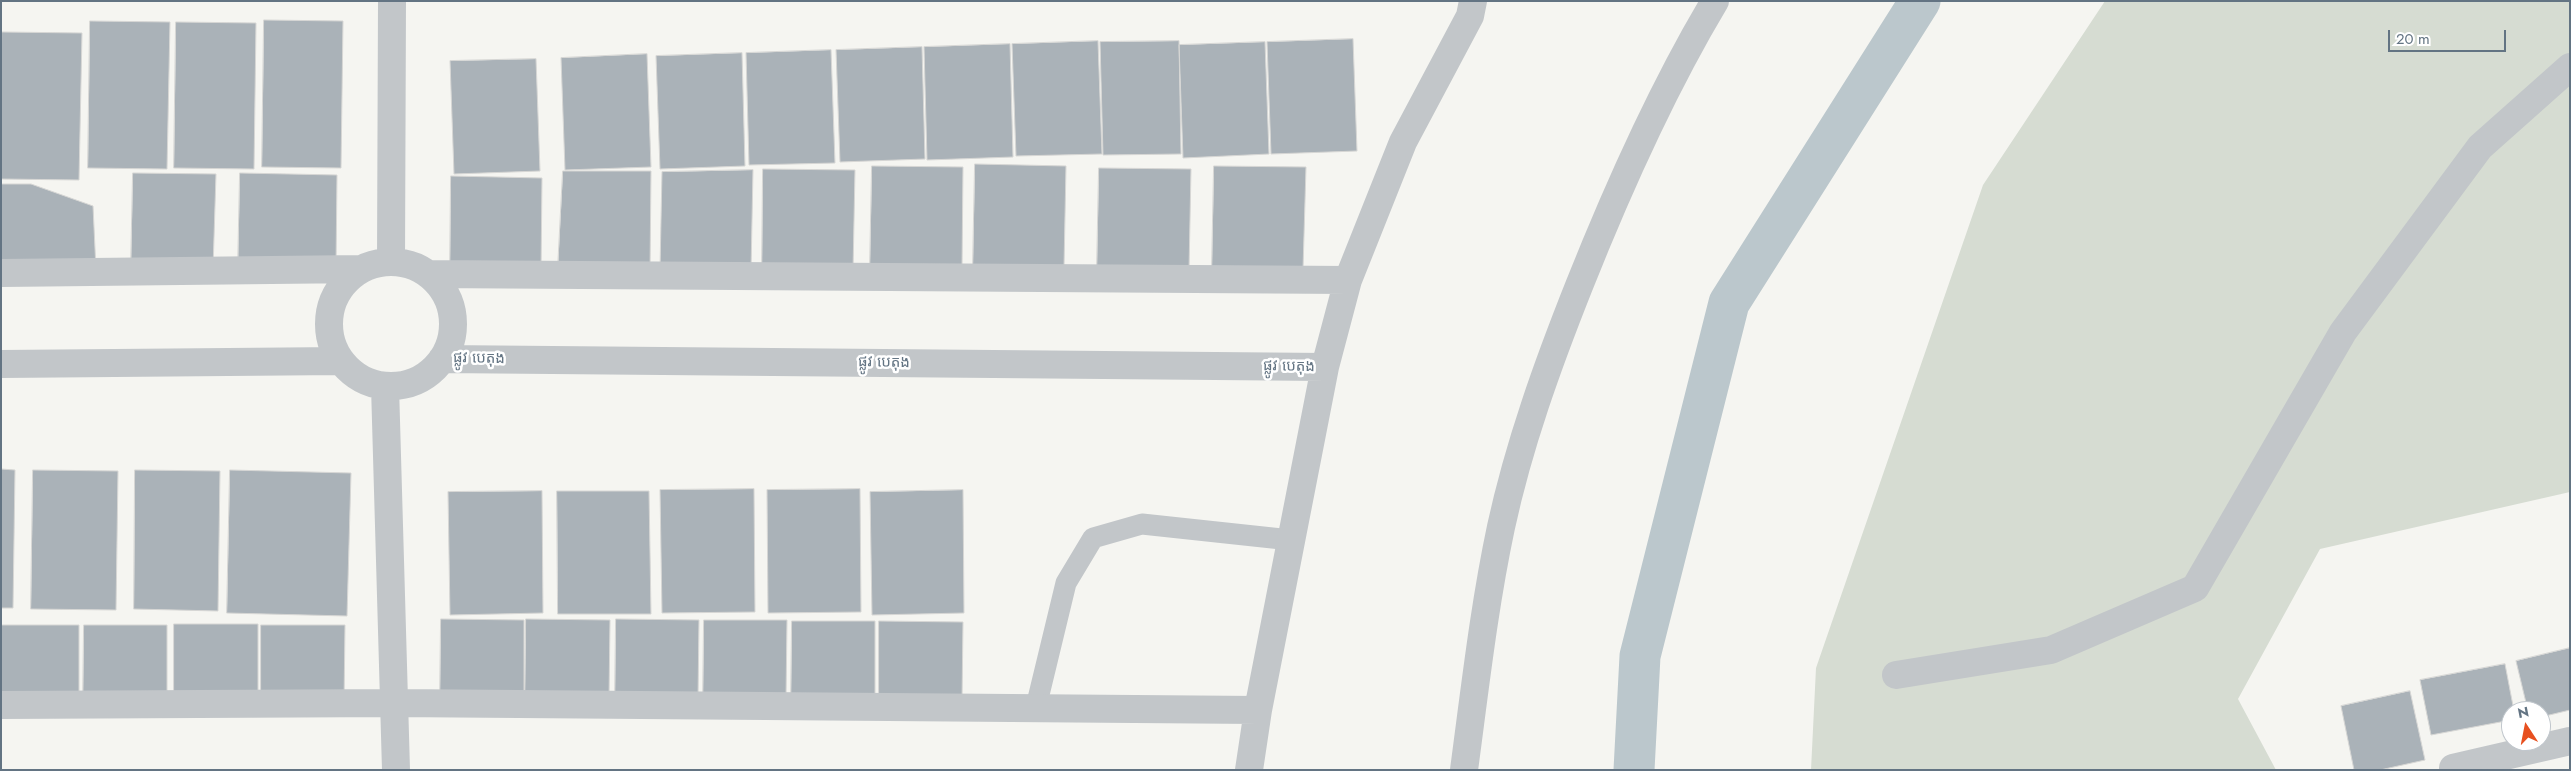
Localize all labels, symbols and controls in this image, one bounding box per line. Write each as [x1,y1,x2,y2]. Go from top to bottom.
scale bar [2391,20,2508,52]
text: 20 m [2396,28,2430,50]
street label: ផ្លូវ បេតុង [453,350,505,368]
street label: ផ្លូវ បេតុង [858,354,910,372]
street label: ផ្លូវ បេតុង [1263,358,1315,376]
north arrow [2501,701,2551,751]
text: N [2516,701,2531,723]

